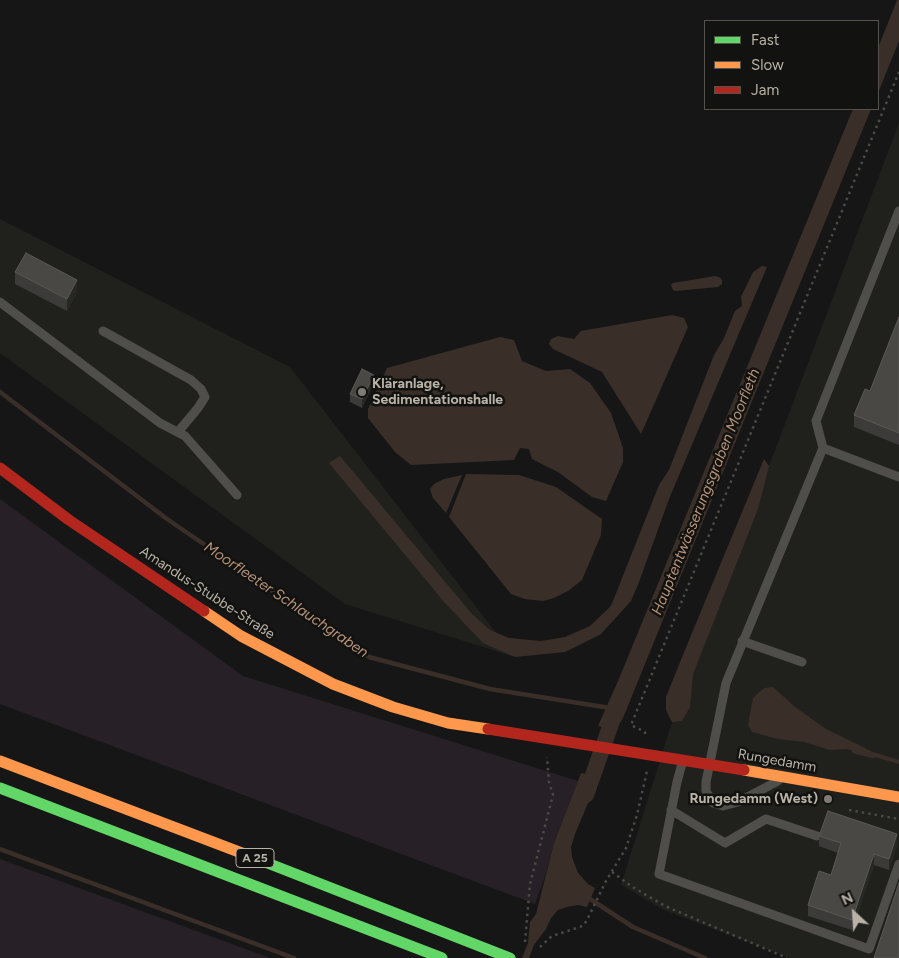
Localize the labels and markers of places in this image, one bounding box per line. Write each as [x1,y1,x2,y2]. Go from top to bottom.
place label: Kläranlage, Sedimentationshalle [372,376,503,408]
marker: Kläranlage, Sedimentationshalle [356,386,368,398]
place label: Rungedamm (West) [690,791,818,807]
marker: Rungedamm (West) [822,793,834,805]

